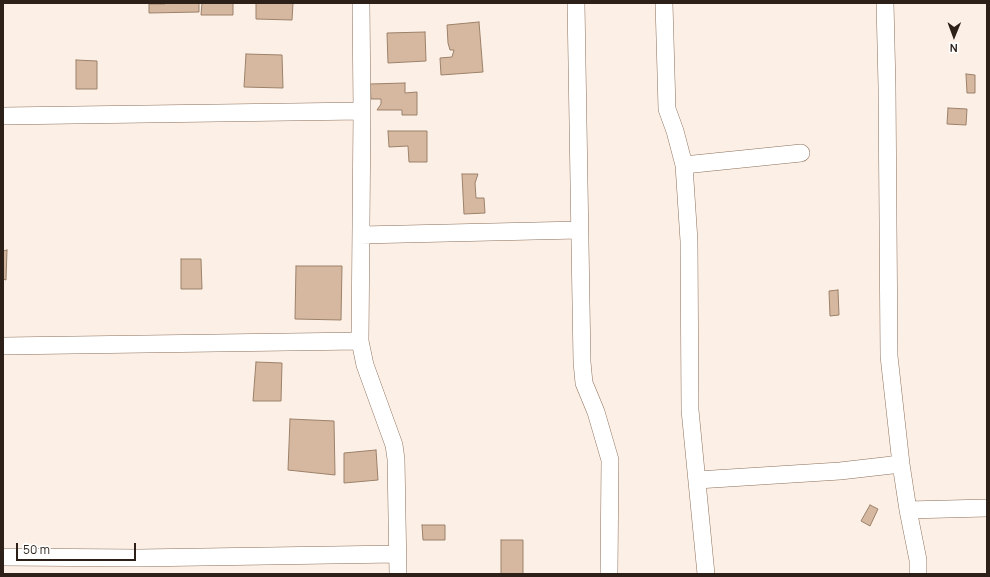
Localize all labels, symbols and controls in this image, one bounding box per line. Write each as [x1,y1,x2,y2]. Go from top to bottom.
north arrow [934,16,974,56]
text: N [950,41,958,56]
scale bar [18,535,138,561]
text: 50 m [23,541,50,558]

